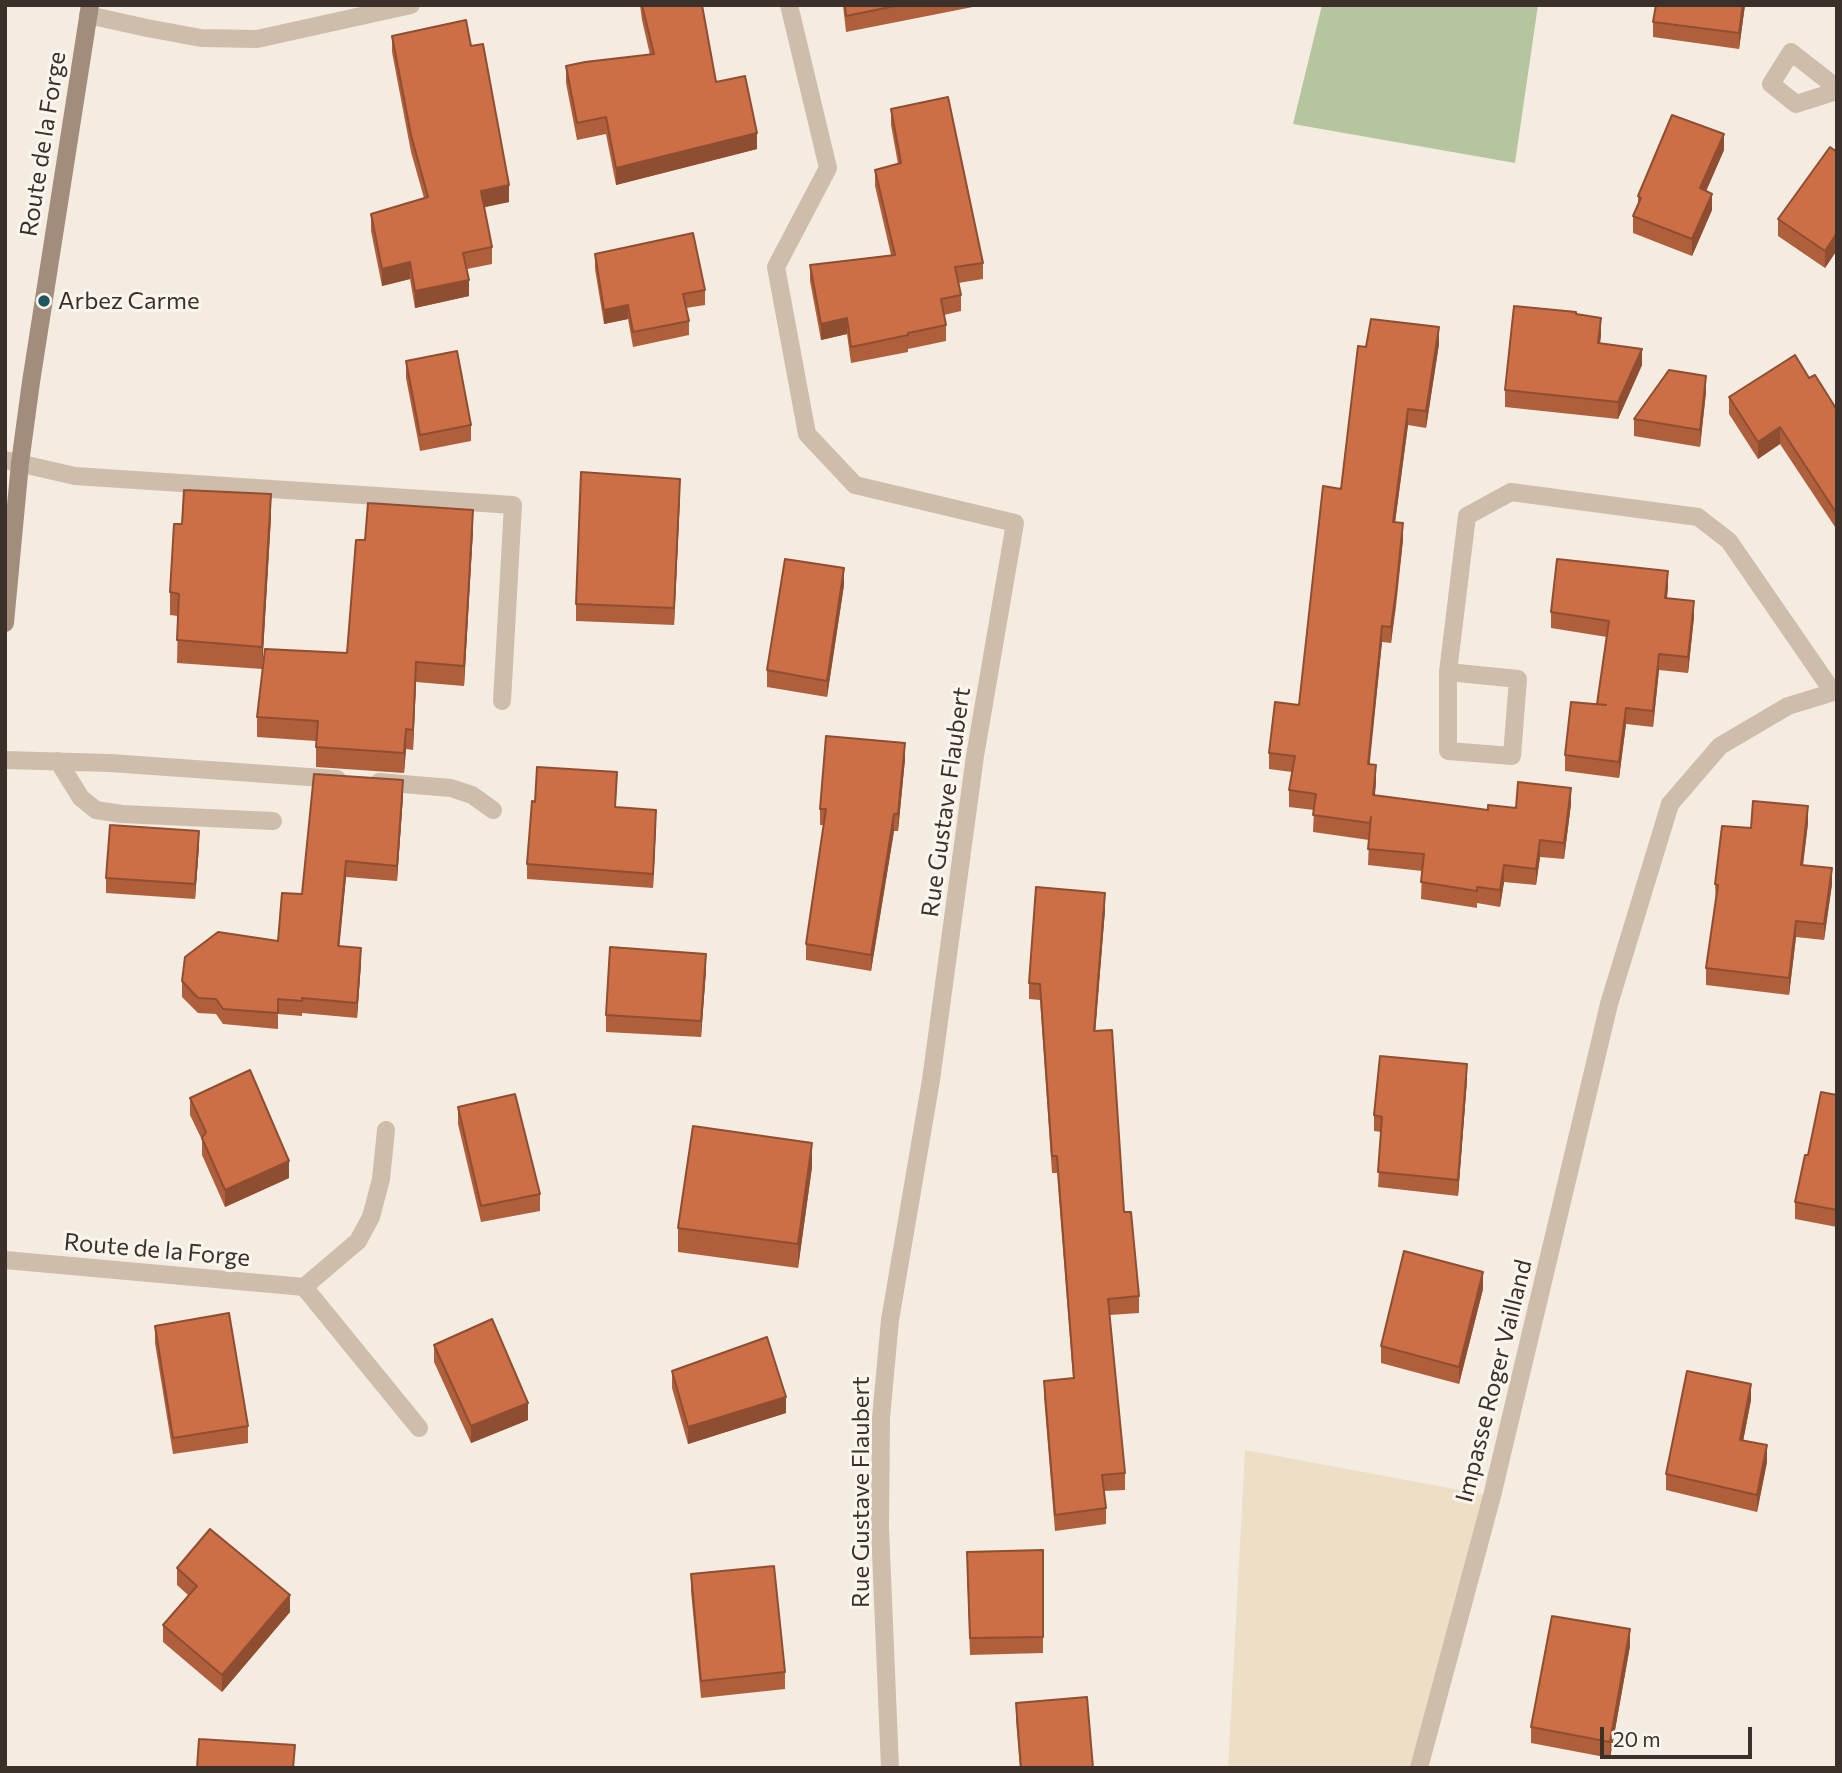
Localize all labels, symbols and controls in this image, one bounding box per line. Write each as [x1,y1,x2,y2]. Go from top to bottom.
street label: Route de la Forge [14,49,72,239]
place label: Arbez Carme [58,287,200,315]
marker: Arbez Carme [36,293,52,309]
street label: Rue Gustave Flaubert [916,685,976,919]
street label: Route de la Forge [63,1228,251,1272]
street label: Impasse Roger Vailland [1450,1257,1538,1505]
street label: Rue Gustave Flaubert [847,1376,875,1608]
scale bar [1604,1714,1756,1758]
text: 20 m [1613,1726,1661,1751]

